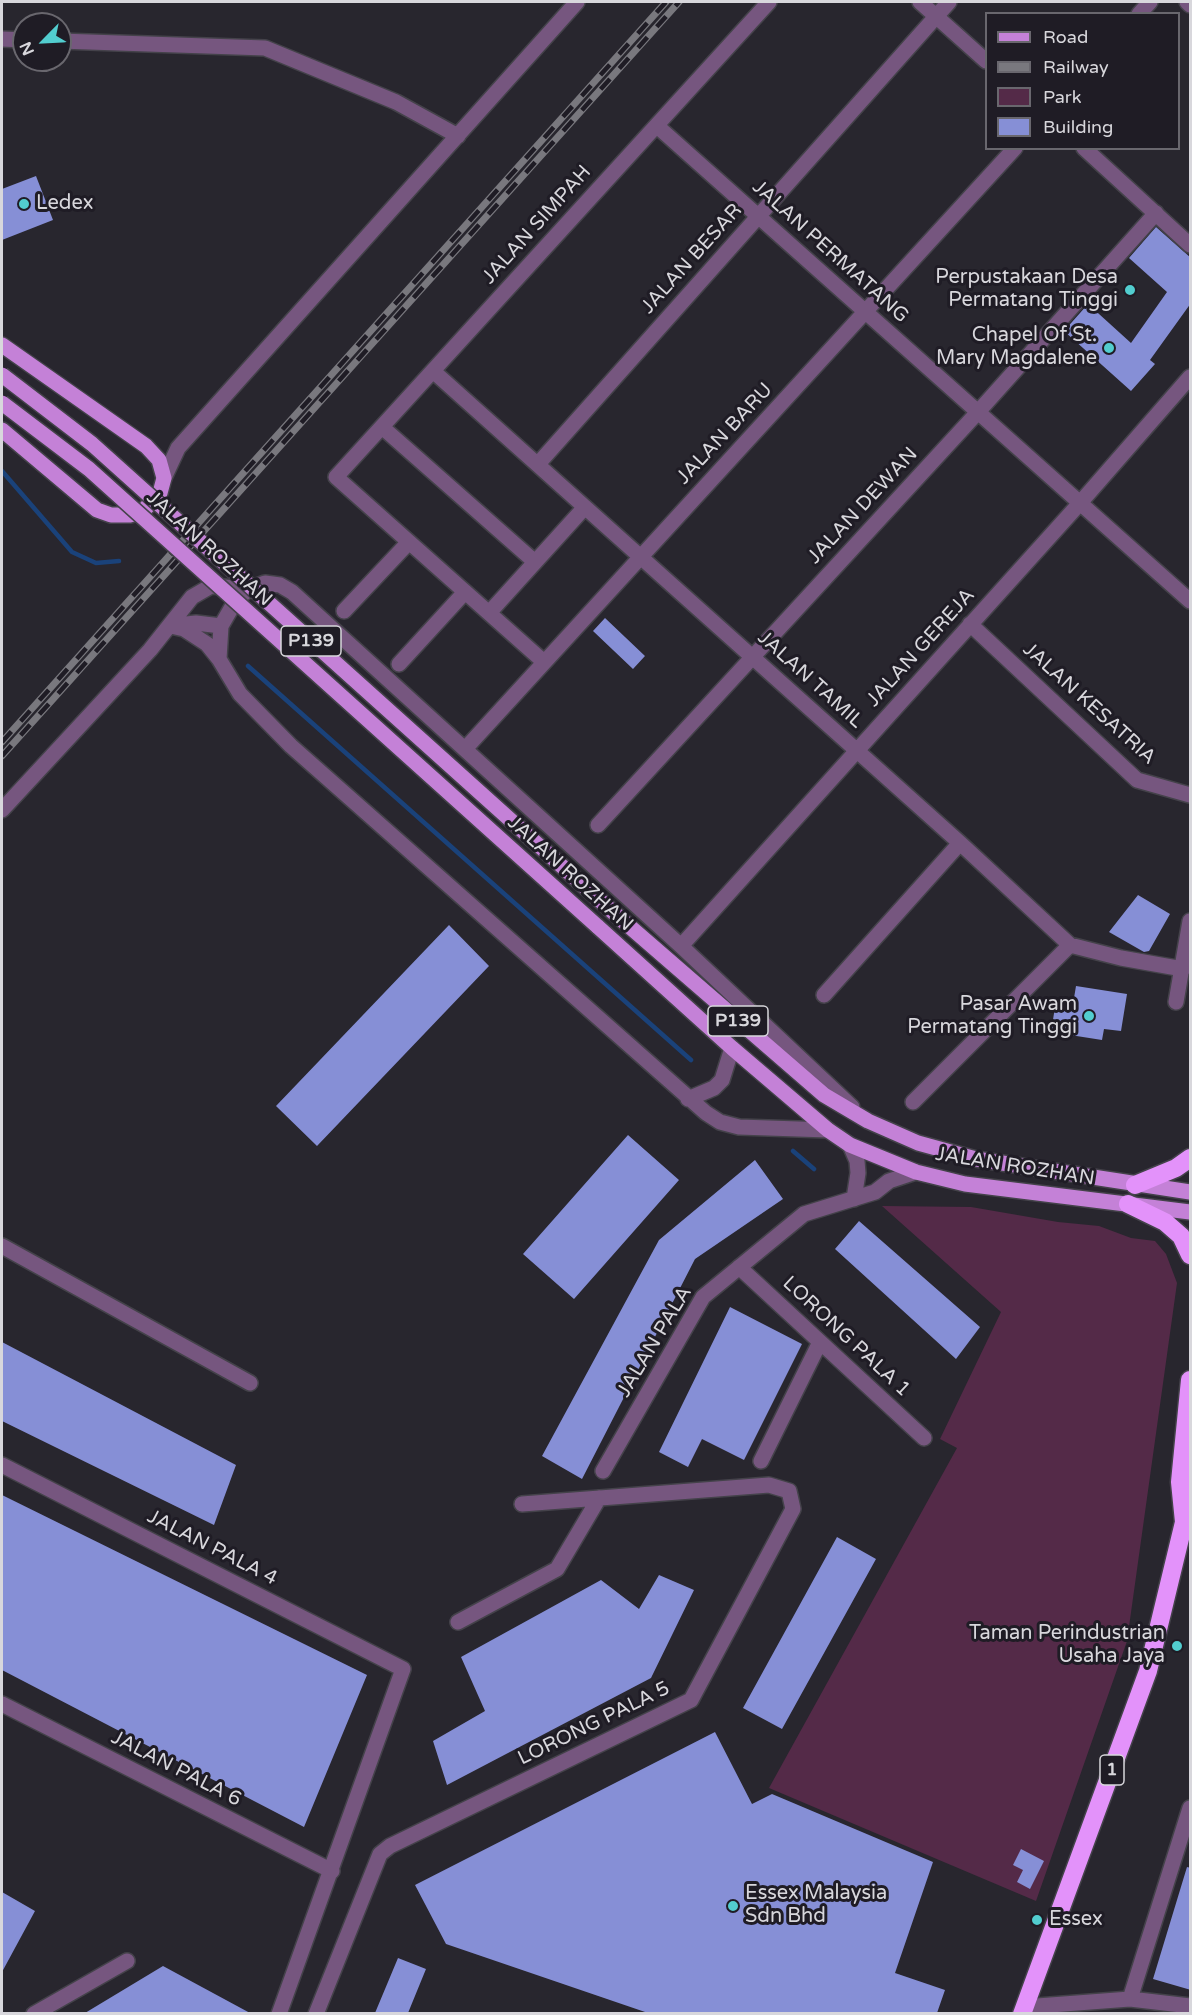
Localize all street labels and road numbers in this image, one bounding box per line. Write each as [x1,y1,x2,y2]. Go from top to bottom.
street label: JALAN SIMPAH [477,161,597,289]
street label: JALAN PERMATANG [747,175,913,329]
street label: JALAN BESAR [636,199,748,319]
street label: JALAN BARU [672,378,778,490]
street label: JALAN DEWAN [803,443,923,569]
street label: JALAN ROZHAN [141,486,277,612]
street label: JALAN GEREJA [862,584,980,712]
road number: P139 [281,626,341,656]
street label: JALAN TAMIL [752,626,868,734]
street label: JALAN KESATRIA [1018,638,1160,770]
street label: JALAN ROZHAN [502,811,638,937]
road number: P139 [708,1006,768,1036]
street label: JALAN ROZHAN [934,1143,1096,1191]
street label: LORONG PALA 1 [777,1272,915,1402]
street label: JALAN PALA [613,1282,697,1402]
street label: JALAN PALA 4 [143,1505,281,1591]
street label: LORONG PALA 5 [514,1677,674,1771]
street label: JALAN PALA 6 [107,1726,245,1812]
road number: 1 [1100,1755,1124,1785]

